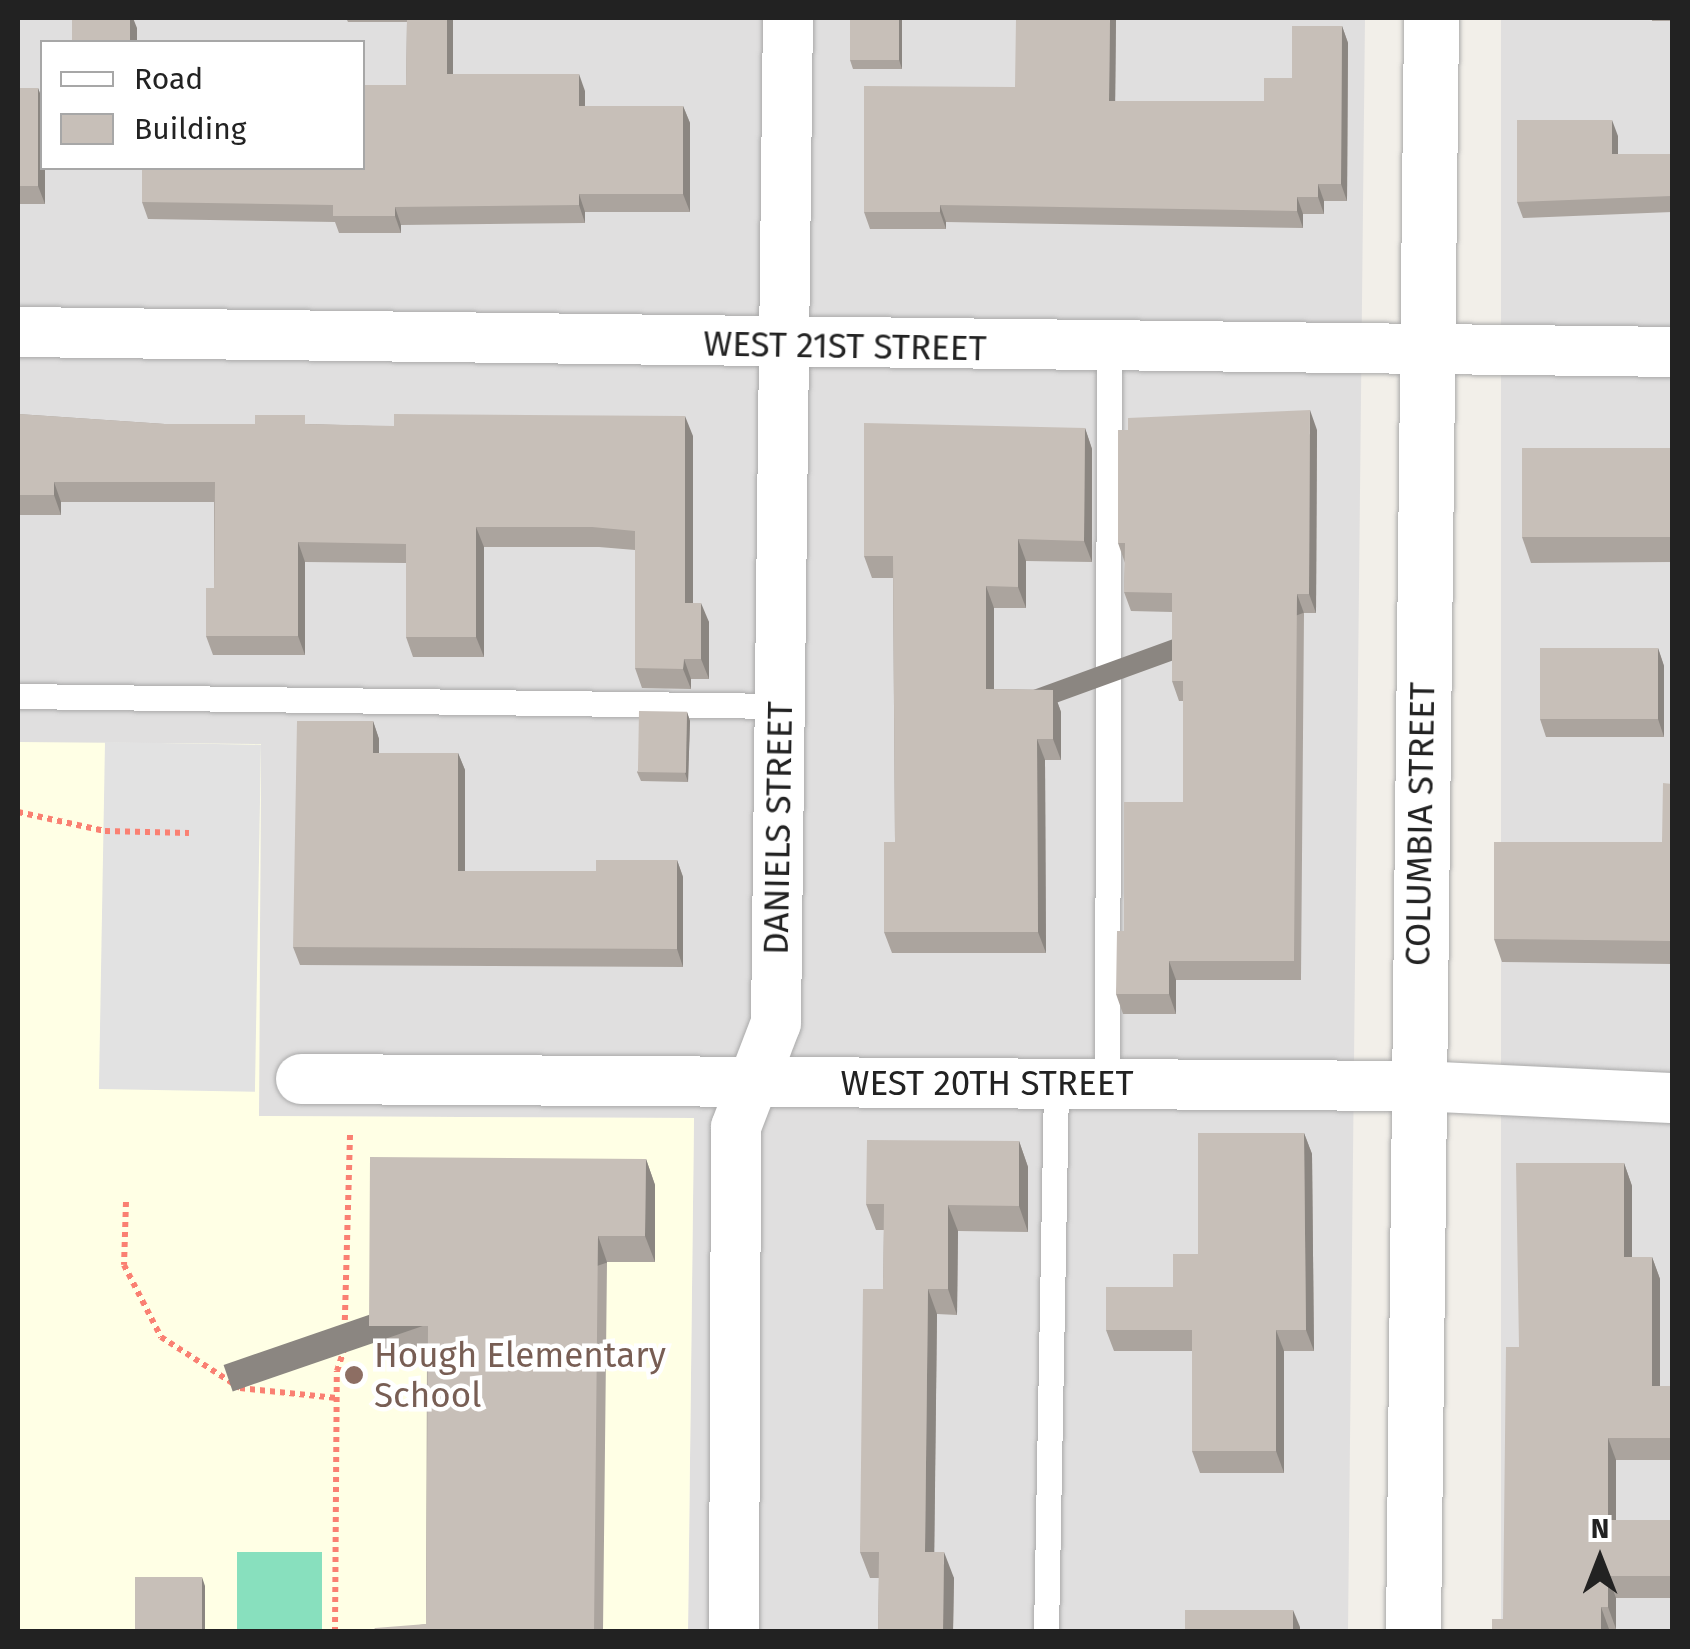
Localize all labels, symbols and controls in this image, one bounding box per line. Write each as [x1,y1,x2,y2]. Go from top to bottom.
legend [40,40,365,170]
text: Road [134,61,203,97]
text: Building [134,111,246,147]
street label: WEST 21ST STREET [703,323,987,369]
street label: COLUMBIA STREET [1397,682,1443,966]
street label: DANIELS STREET [755,701,801,955]
street label: WEST 20TH STREET [840,1062,1134,1104]
place label: Hough Elementary School [374,1334,666,1416]
marker: Hough Elementary School [343,1364,365,1386]
north arrow [1550,1509,1650,1609]
text: N [1591,1512,1609,1545]

